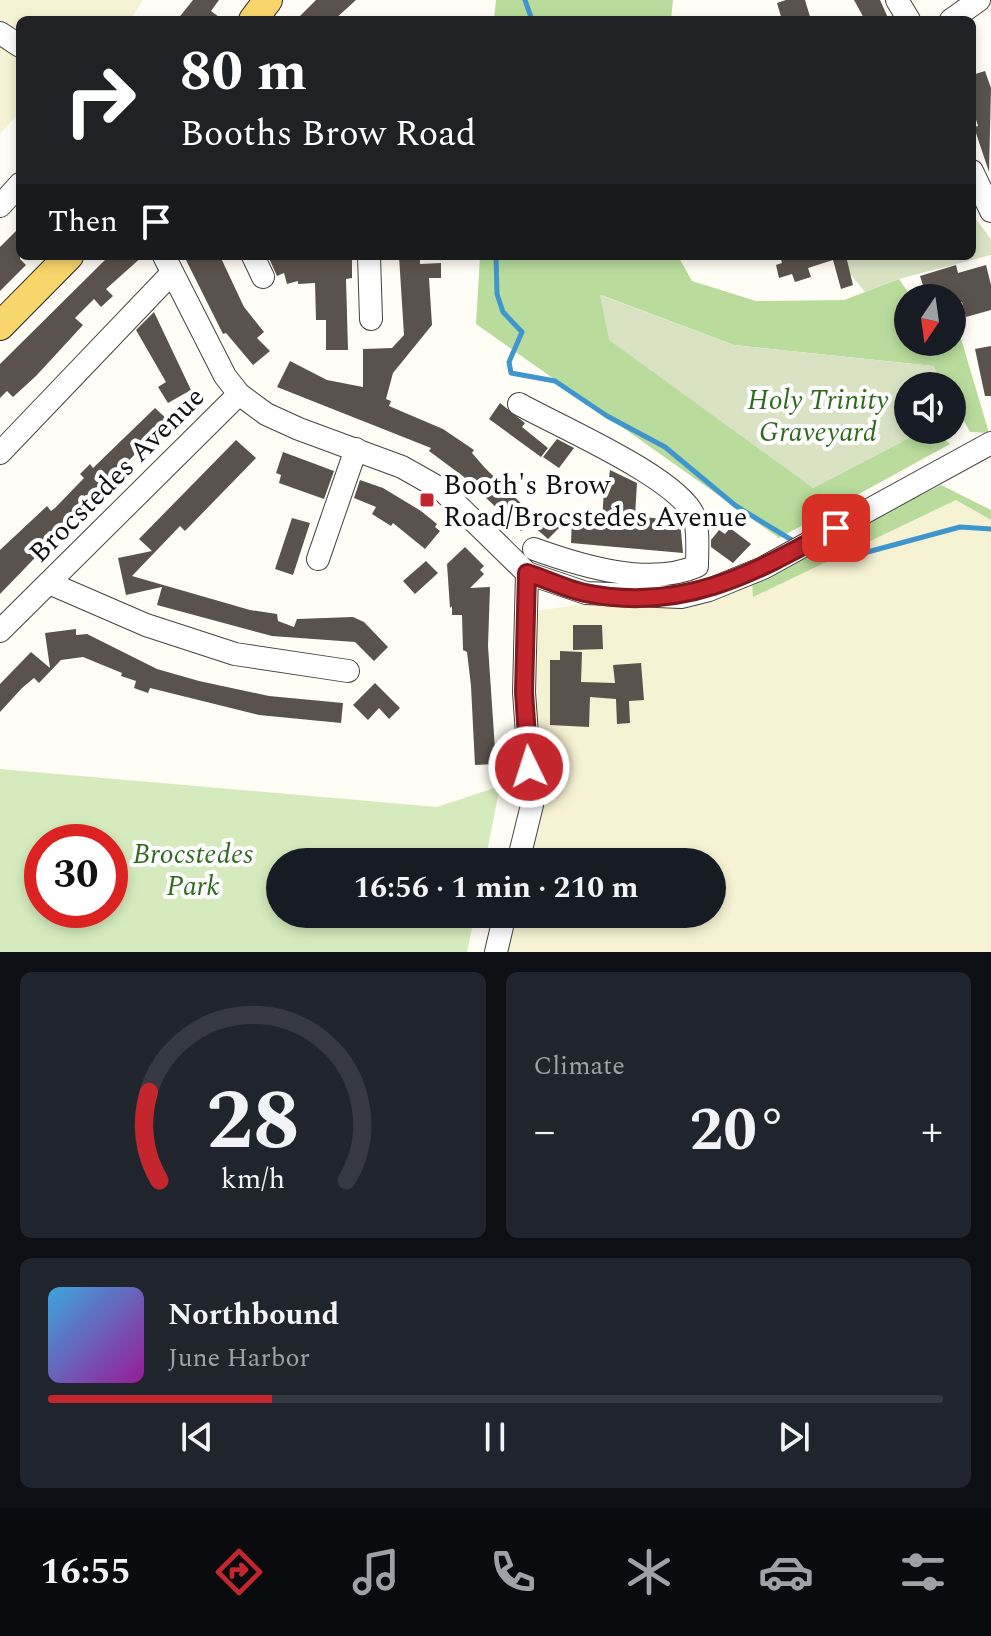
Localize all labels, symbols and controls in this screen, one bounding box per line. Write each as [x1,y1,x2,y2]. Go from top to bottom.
text: 80 m [180,30,307,115]
icon: right [48,48,152,152]
text: Booths Brow Road [180,107,476,162]
text: Then [48,199,118,245]
icon: arrive [134,200,178,244]
north arrow [894,284,966,356]
map controls [894,284,966,444]
button: sound [894,372,966,444]
street label: Brocstedes Avenue [19,377,215,573]
park label: Holy Trinity Graveyard [747,379,889,454]
place label: Booth's Brow Road/Brocstedes Avenue [443,464,747,539]
marker: Booth's Brow Road/Brocstedes Avenue [418,491,436,509]
pin [802,494,870,562]
icon: arrive [814,506,858,550]
position arrow [487,725,571,809]
speed limit sign: 30 [24,824,128,928]
park label: Brocstedes Park [133,833,253,908]
text: 16:56 · 1 min · 210 m [353,865,639,911]
text: Climate [534,1046,625,1086]
text: 28 [206,1059,299,1186]
text: 20° [690,1085,787,1177]
text: − [534,1098,556,1165]
text: + [921,1098,943,1165]
text: km/h [221,1158,285,1201]
text: Northbound [168,1292,339,1338]
text: June Harbor [168,1338,310,1378]
icon: previous [175,1415,219,1459]
icon: pause [473,1415,517,1459]
icon: next [772,1415,816,1459]
icon: directions [211,1544,267,1600]
icon: music [348,1544,404,1600]
icon: phone [485,1544,541,1600]
icon: climate [621,1544,677,1600]
icon: car [758,1544,814,1600]
icon: filters [895,1544,951,1600]
text: 16:55 [40,1545,131,1600]

